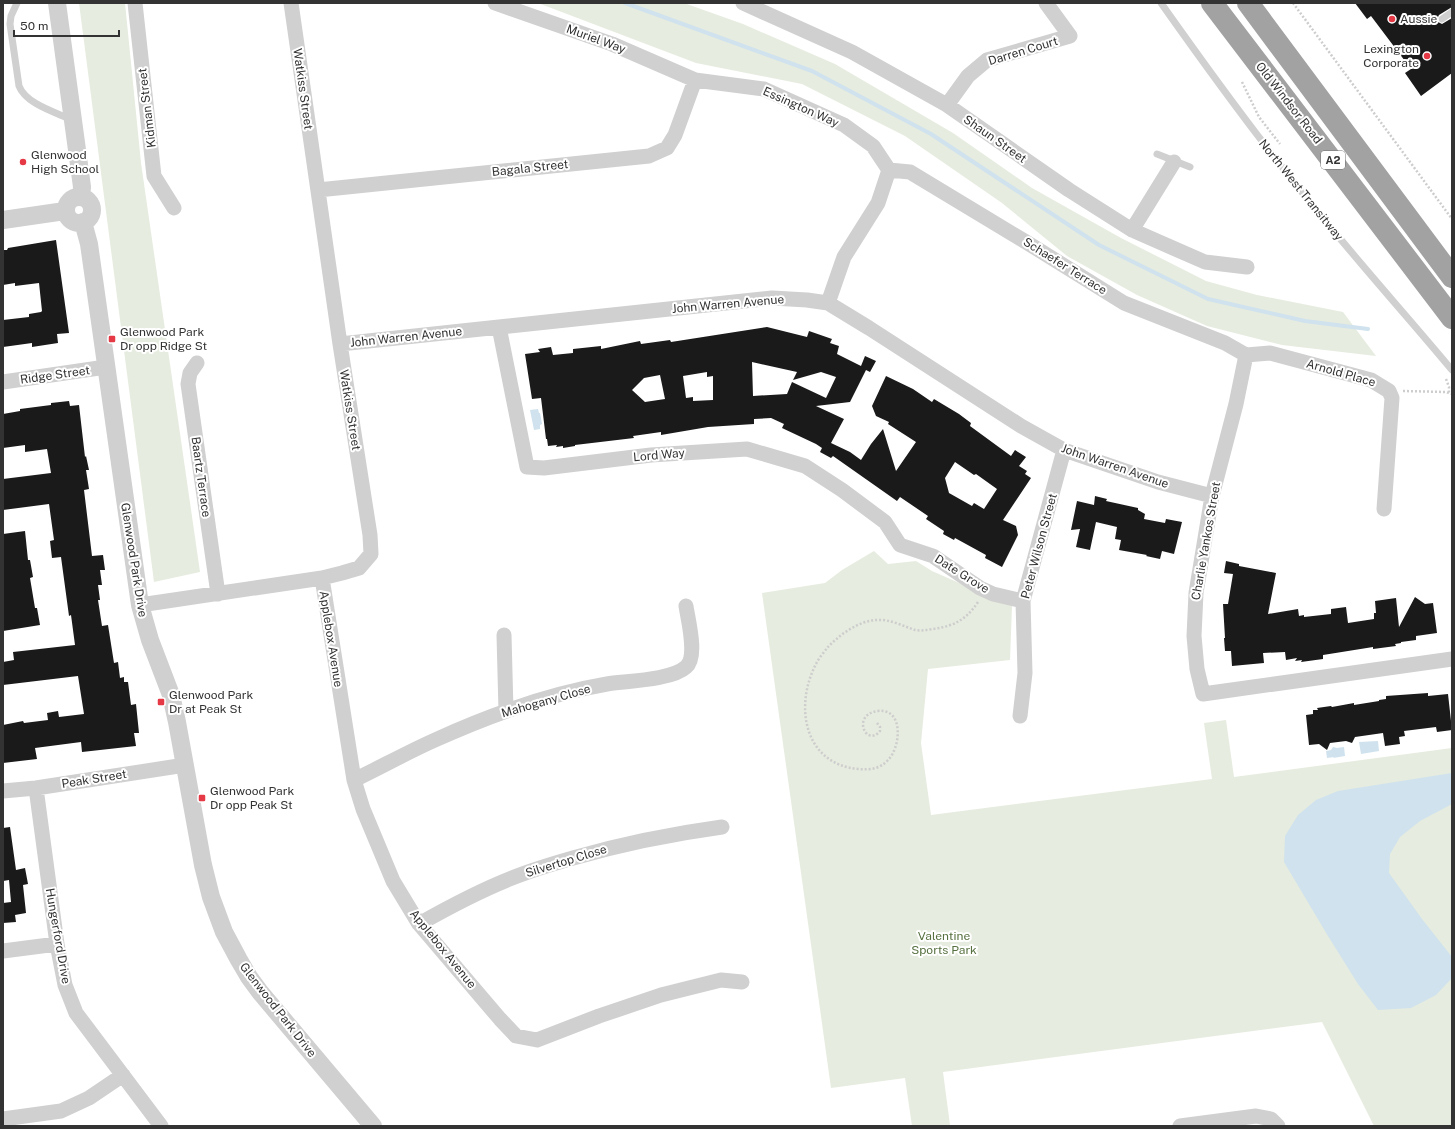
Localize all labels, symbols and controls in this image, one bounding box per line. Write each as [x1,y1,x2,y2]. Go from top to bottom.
scale bar [14,12,119,38]
place label: Aussie [1400,12,1437,26]
marker: Aussie [1387,14,1397,24]
text: 50 m [20,19,48,33]
street label: Muriel Way [564,22,628,56]
street label: Darren Court [986,34,1060,68]
place label: Lexington Corporate [1363,42,1419,70]
street label: Watkiss Street [290,48,316,131]
marker: Lexington Corporate [1422,51,1432,61]
street label: Old Windsor Road [1253,60,1325,146]
street label: Kidman Street [135,67,159,149]
street label: Essington Way [761,84,842,130]
street label: Shaun Street [961,112,1029,166]
street label: North West Transitway [1256,137,1347,244]
place label: Glenwood High School [31,148,99,176]
road number: A2 [1321,151,1345,169]
marker: Glenwood High School [18,157,28,167]
street label: Bagala Street [491,157,569,179]
street label: Schaefer Terrace [1021,235,1110,297]
street label: John Warren Avenue [671,292,785,316]
street label: John Warren Avenue [349,324,463,350]
place label: Glenwood Park Dr opp Ridge St [120,325,208,353]
marker: Glenwood Park Dr opp Ridge St [107,334,117,344]
street label: Arnold Place [1305,356,1377,390]
street label: Ridge Street [19,363,91,387]
street label: Watkiss Street [337,369,363,452]
street label: Baartz Terrace [188,436,214,518]
street label: John Warren Avenue [1059,441,1171,491]
street label: Lord Way [633,446,686,464]
street label: Charlie Yankos Street [1189,480,1223,601]
street label: Peter Wilson Street [1018,492,1060,600]
street label: Glenwood Park Drive [118,502,150,618]
street label: Date Grove [932,552,992,596]
street label: Applebox Avenue [316,590,346,688]
street label: Mahogany Close [500,682,592,720]
place label: Glenwood Park Dr at Peak St [169,688,253,716]
marker: Glenwood Park Dr at Peak St [156,697,166,707]
street label: Peak Street [61,767,128,791]
place label: Glenwood Park Dr opp Peak St [210,784,294,812]
marker: Glenwood Park Dr opp Peak St [197,793,207,803]
street label: Silvertop Close [524,842,609,880]
street label: Hungerford Drive [43,887,73,985]
street label: Applebox Avenue [407,907,479,991]
park label: Valentine Sports Park [911,929,977,957]
street label: Glenwood Park Drive [237,960,319,1060]

